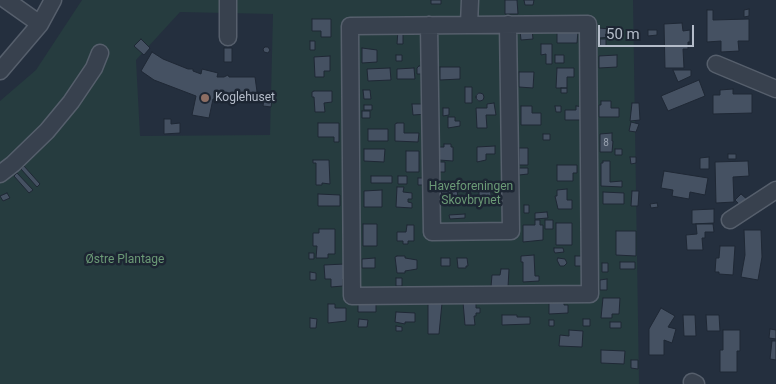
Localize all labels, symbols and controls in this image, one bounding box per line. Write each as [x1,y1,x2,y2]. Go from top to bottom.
scale bar [601,15,697,47]
text: 50 m [606,25,640,43]
place label: Koglehuset [215,91,275,105]
marker: Koglehuset [199,92,211,104]
house number: 8 [603,137,609,149]
park label: Haveforeningen Skovbrynet [429,180,513,208]
park label: Østre Plantage [86,253,164,267]

